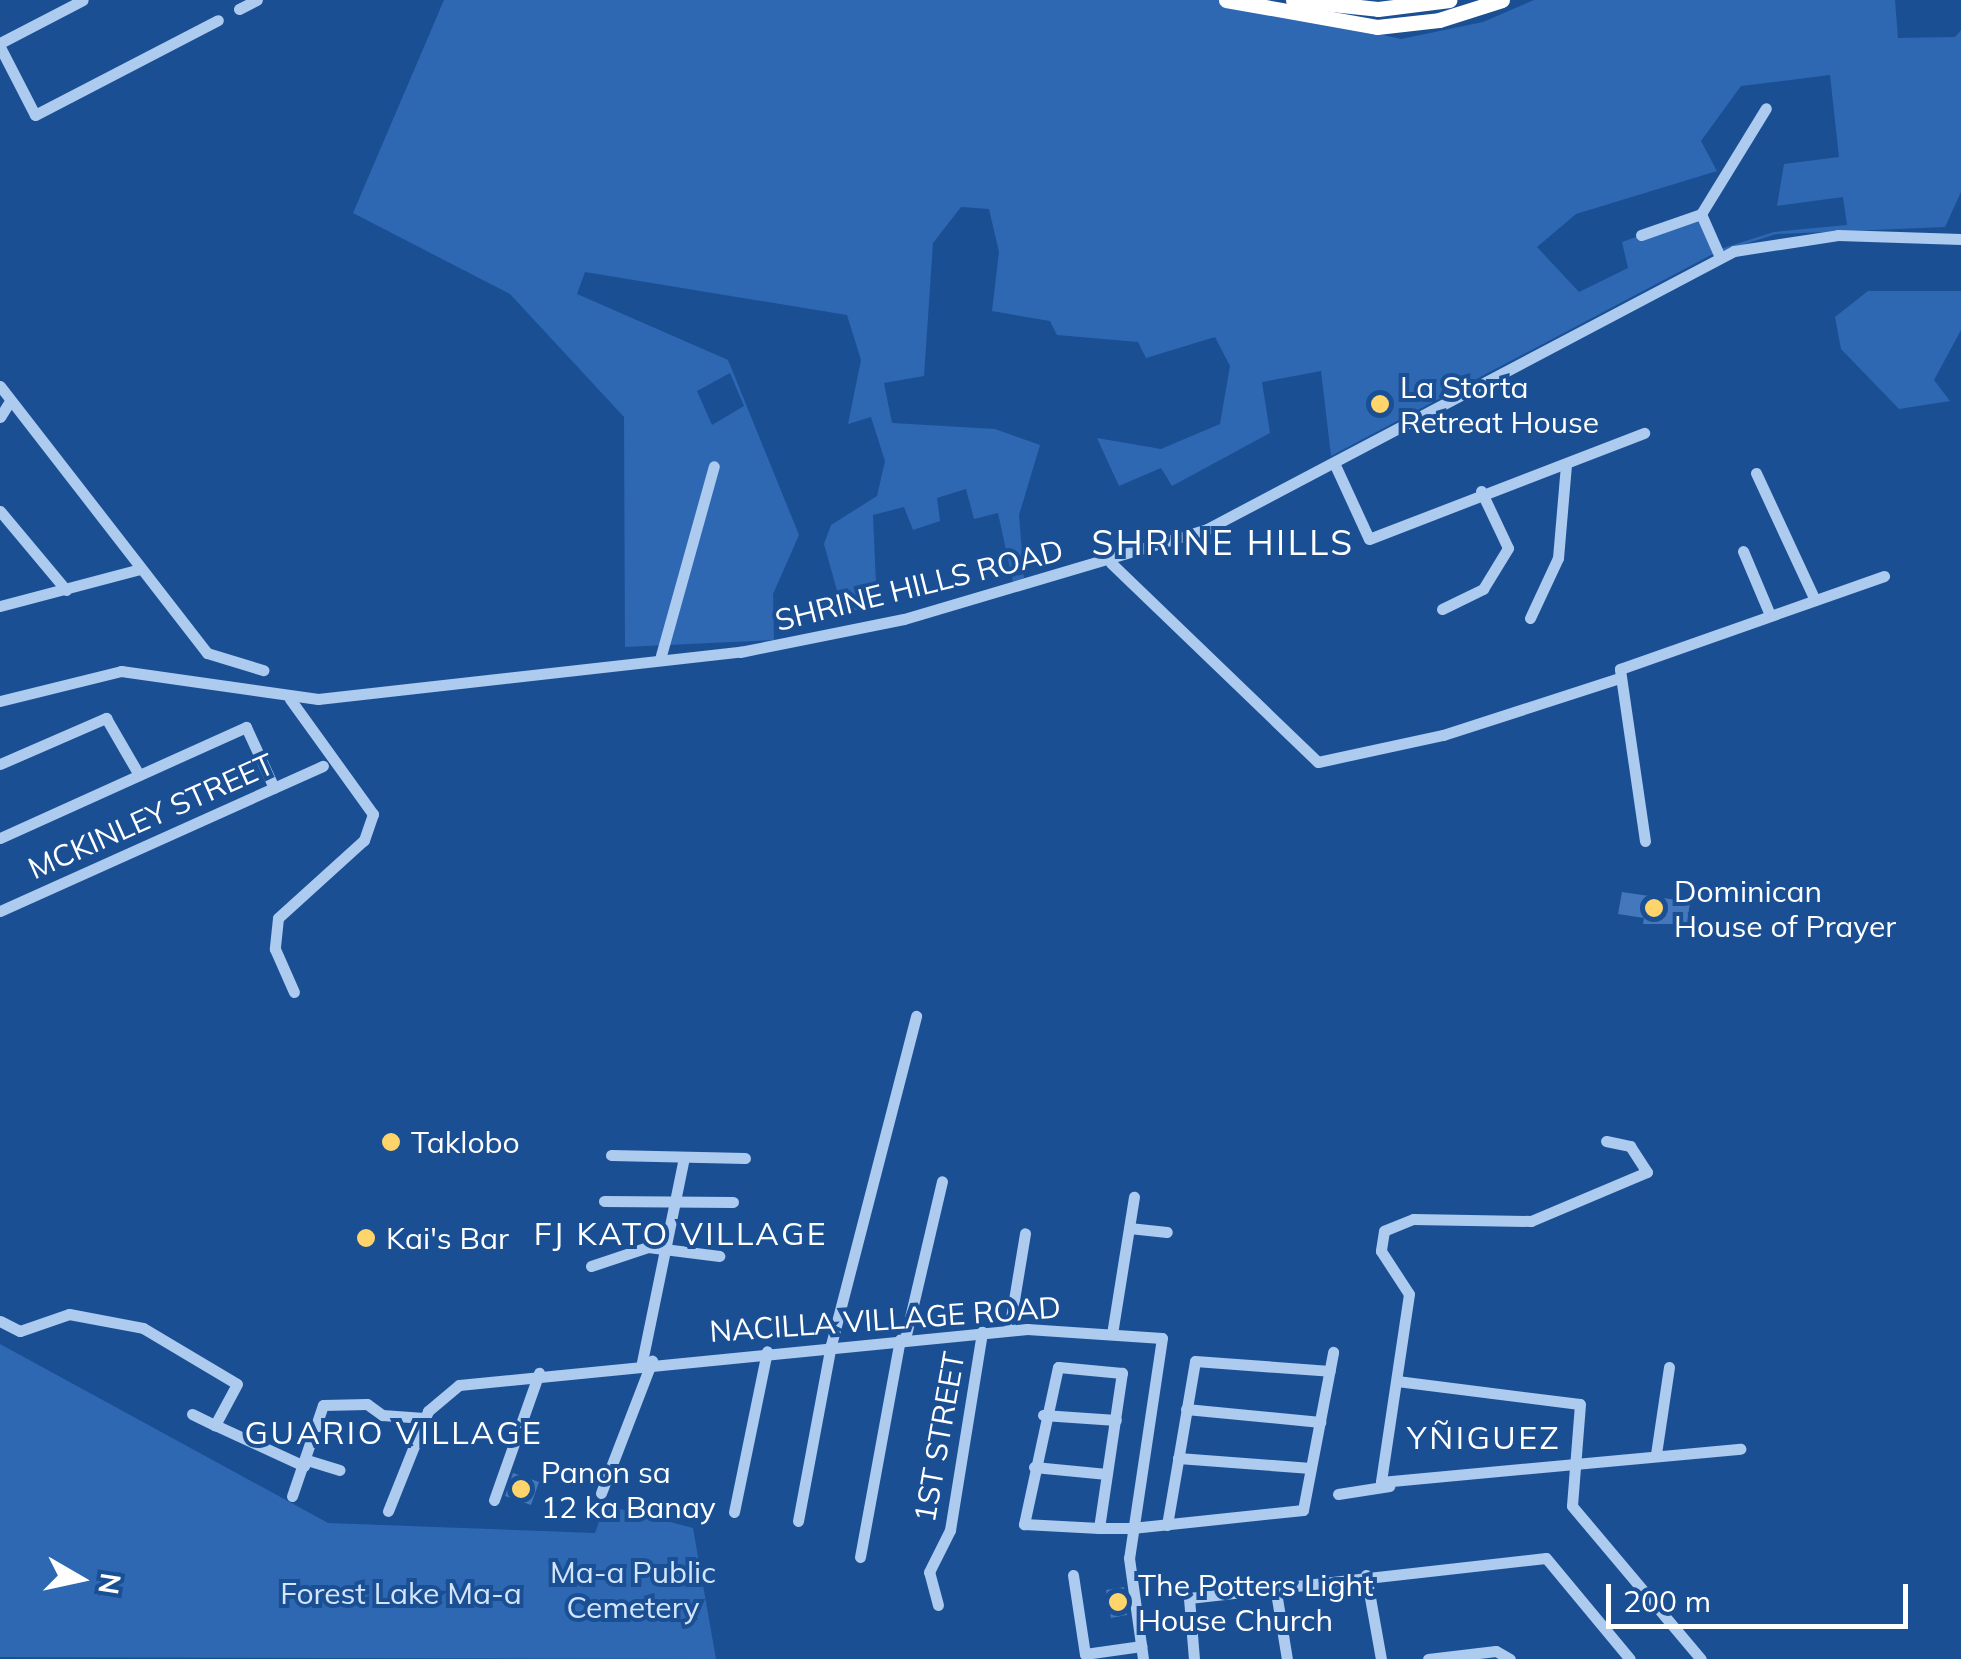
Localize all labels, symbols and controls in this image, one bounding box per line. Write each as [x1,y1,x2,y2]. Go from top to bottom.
place label: La Storta Retreat House [1400,369,1599,440]
marker: La Storta Retreat House [1369,393,1391,415]
district label: SHRINE HILLS [1092,521,1354,563]
street label: SHRINE HILLS ROAD [771,532,1067,638]
street label: MCKINLEY STREET [22,746,280,886]
place label: Dominican House of Prayer [1674,873,1896,944]
marker: Dominican House of Prayer [1643,897,1665,919]
place label: Taklobo [411,1124,520,1160]
marker: Taklobo [380,1131,402,1153]
district label: FJ KATO VILLAGE [534,1214,828,1252]
place label: Kai's Bar [386,1220,509,1256]
marker: Kai's Bar [355,1227,377,1249]
street label: NACILLA VILLAGE ROAD [708,1289,1062,1349]
street label: 1ST STREET [906,1349,972,1525]
district label: GUARIO VILLAGE [245,1413,543,1451]
district label: YÑIGUEZ [1407,1418,1561,1456]
place label: Panon sa 12 ka Banay [541,1454,716,1524]
marker: Panon sa 12 ka Banay [510,1478,532,1500]
north arrow [30,1529,130,1629]
park label: Ma-a Public Cemetery [550,1554,716,1624]
scale bar [1611,1564,1914,1626]
place label: The Potters Light House Church [1138,1567,1374,1638]
text: N [91,1571,129,1597]
park label: Forest Lake Ma-a [280,1575,522,1611]
text: 200 m [1623,1582,1711,1620]
marker: The Potters Light House Church [1107,1591,1129,1613]

